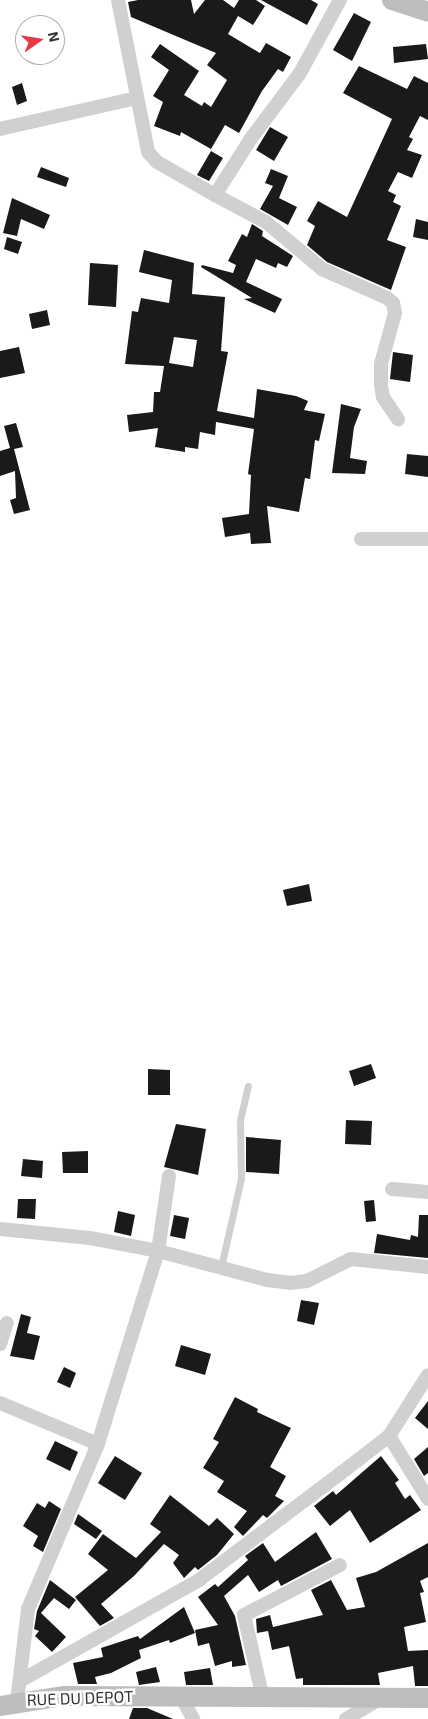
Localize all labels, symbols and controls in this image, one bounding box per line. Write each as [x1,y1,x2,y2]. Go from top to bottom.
north arrow [15,15,65,65]
text: N [45,30,64,44]
street label: RUE DU DEPOT [26,1687,134,1709]

